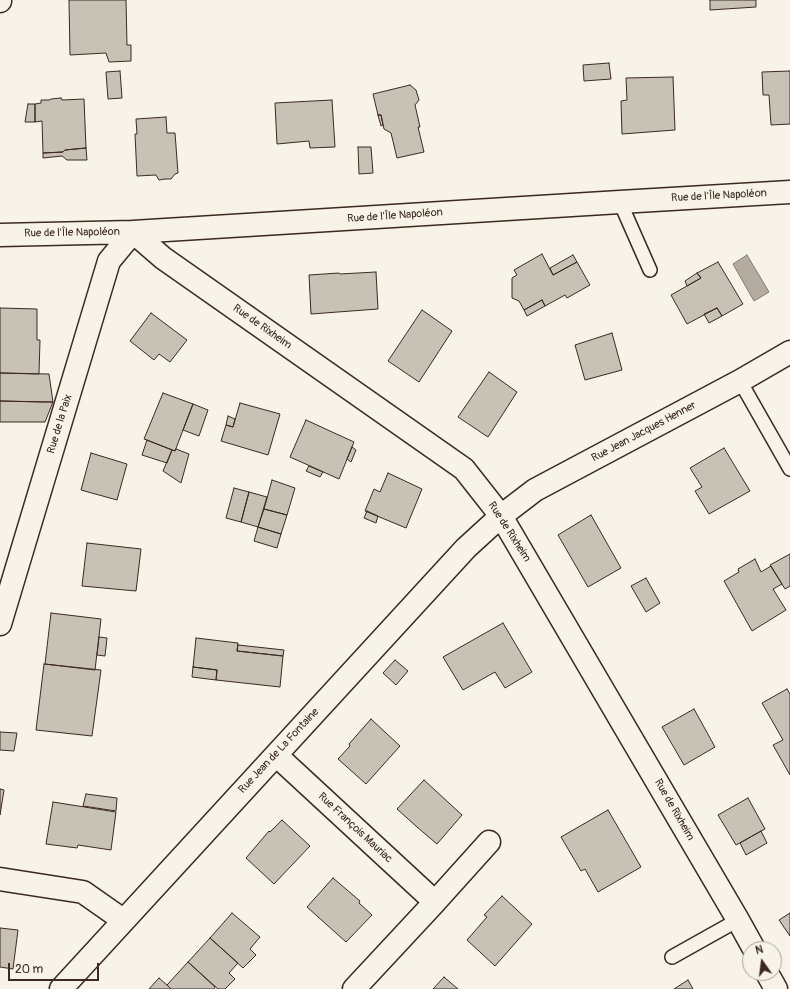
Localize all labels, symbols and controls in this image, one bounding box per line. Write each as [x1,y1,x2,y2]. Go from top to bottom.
street label: Rue de l'Île Napoléon [671,187,767,205]
street label: Rue de l'Île Napoléon [347,206,443,226]
street label: Rue de l'Île Napoléon [24,226,120,240]
street label: Rue de Rixheim [230,302,294,352]
street label: Rue de la Paix [45,393,75,455]
street label: Rue Jean Jacques Henner [589,399,699,465]
street label: Rue de Rixheim [485,500,533,564]
street label: Rue Jean de La Fontaine [236,706,322,796]
street label: Rue de Rixheim [651,777,697,843]
street label: Rue François Mauriac [315,790,395,866]
north arrow [742,941,782,981]
text: N [754,943,764,957]
scale bar [10,955,101,981]
text: 20 m [15,962,43,977]

